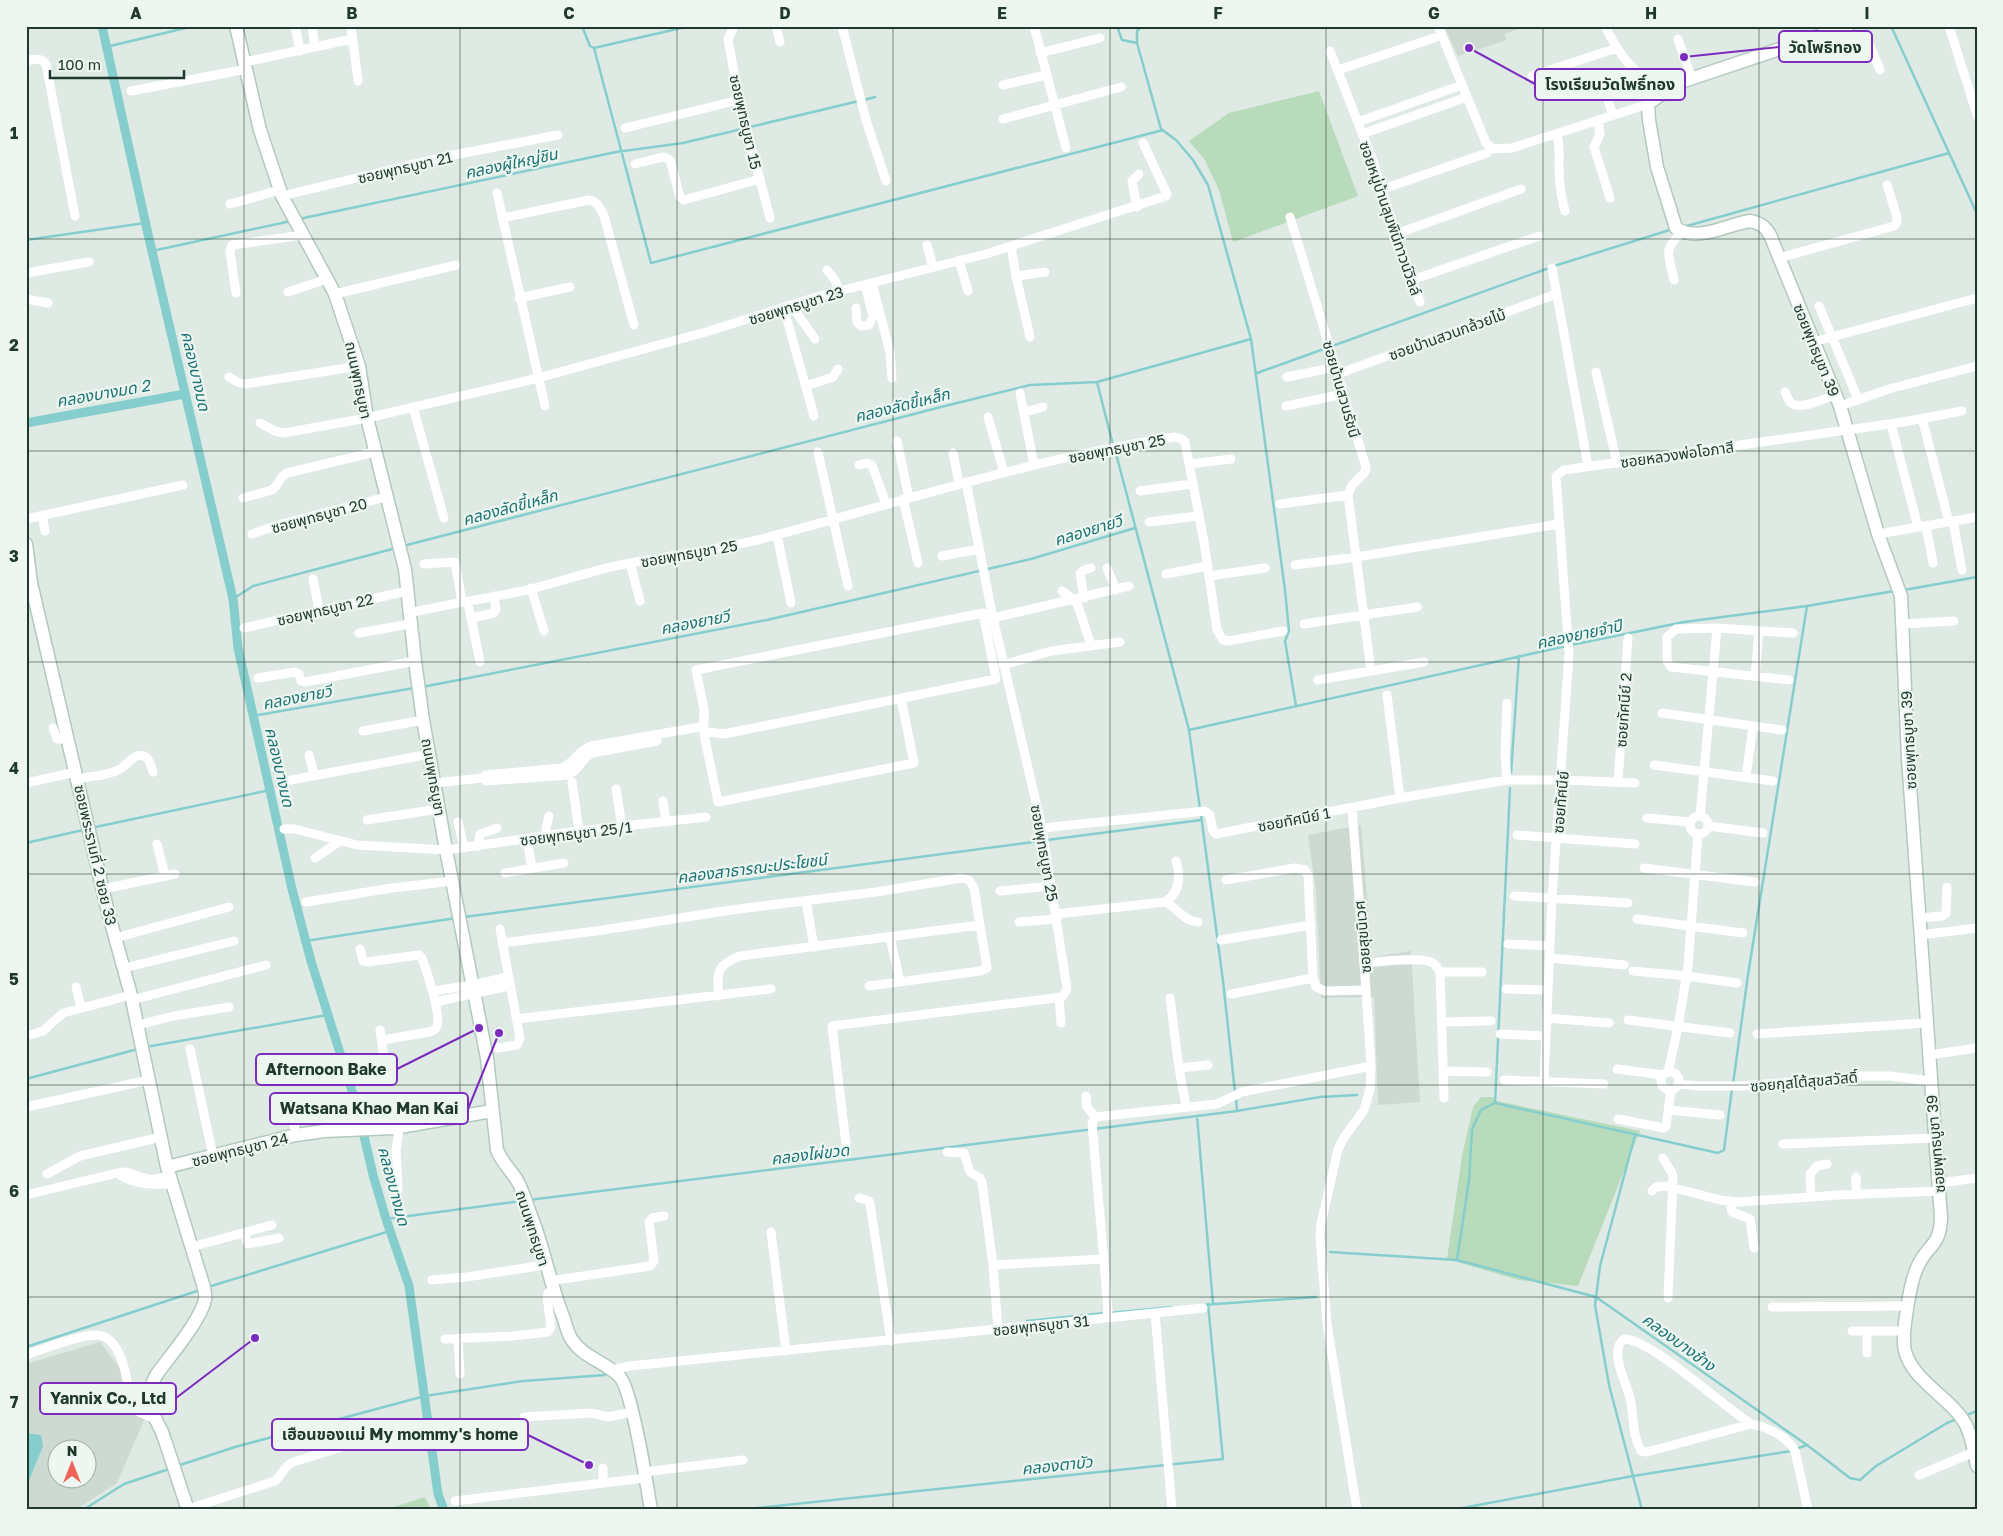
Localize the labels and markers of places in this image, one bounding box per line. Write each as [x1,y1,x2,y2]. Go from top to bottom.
callout: วัดโพธิทอง [1779,31,1872,62]
callout: โรงเรียนวัดโพธิ์ทอง [1535,69,1685,100]
callout: Afternoon Bake [256,1054,397,1085]
callout: Watsana Khao Man Kai [270,1093,468,1124]
callout: Yannix Co., Ltd [40,1383,176,1414]
callout: เฮือนของแม่ My mommy's home [272,1419,528,1450]

